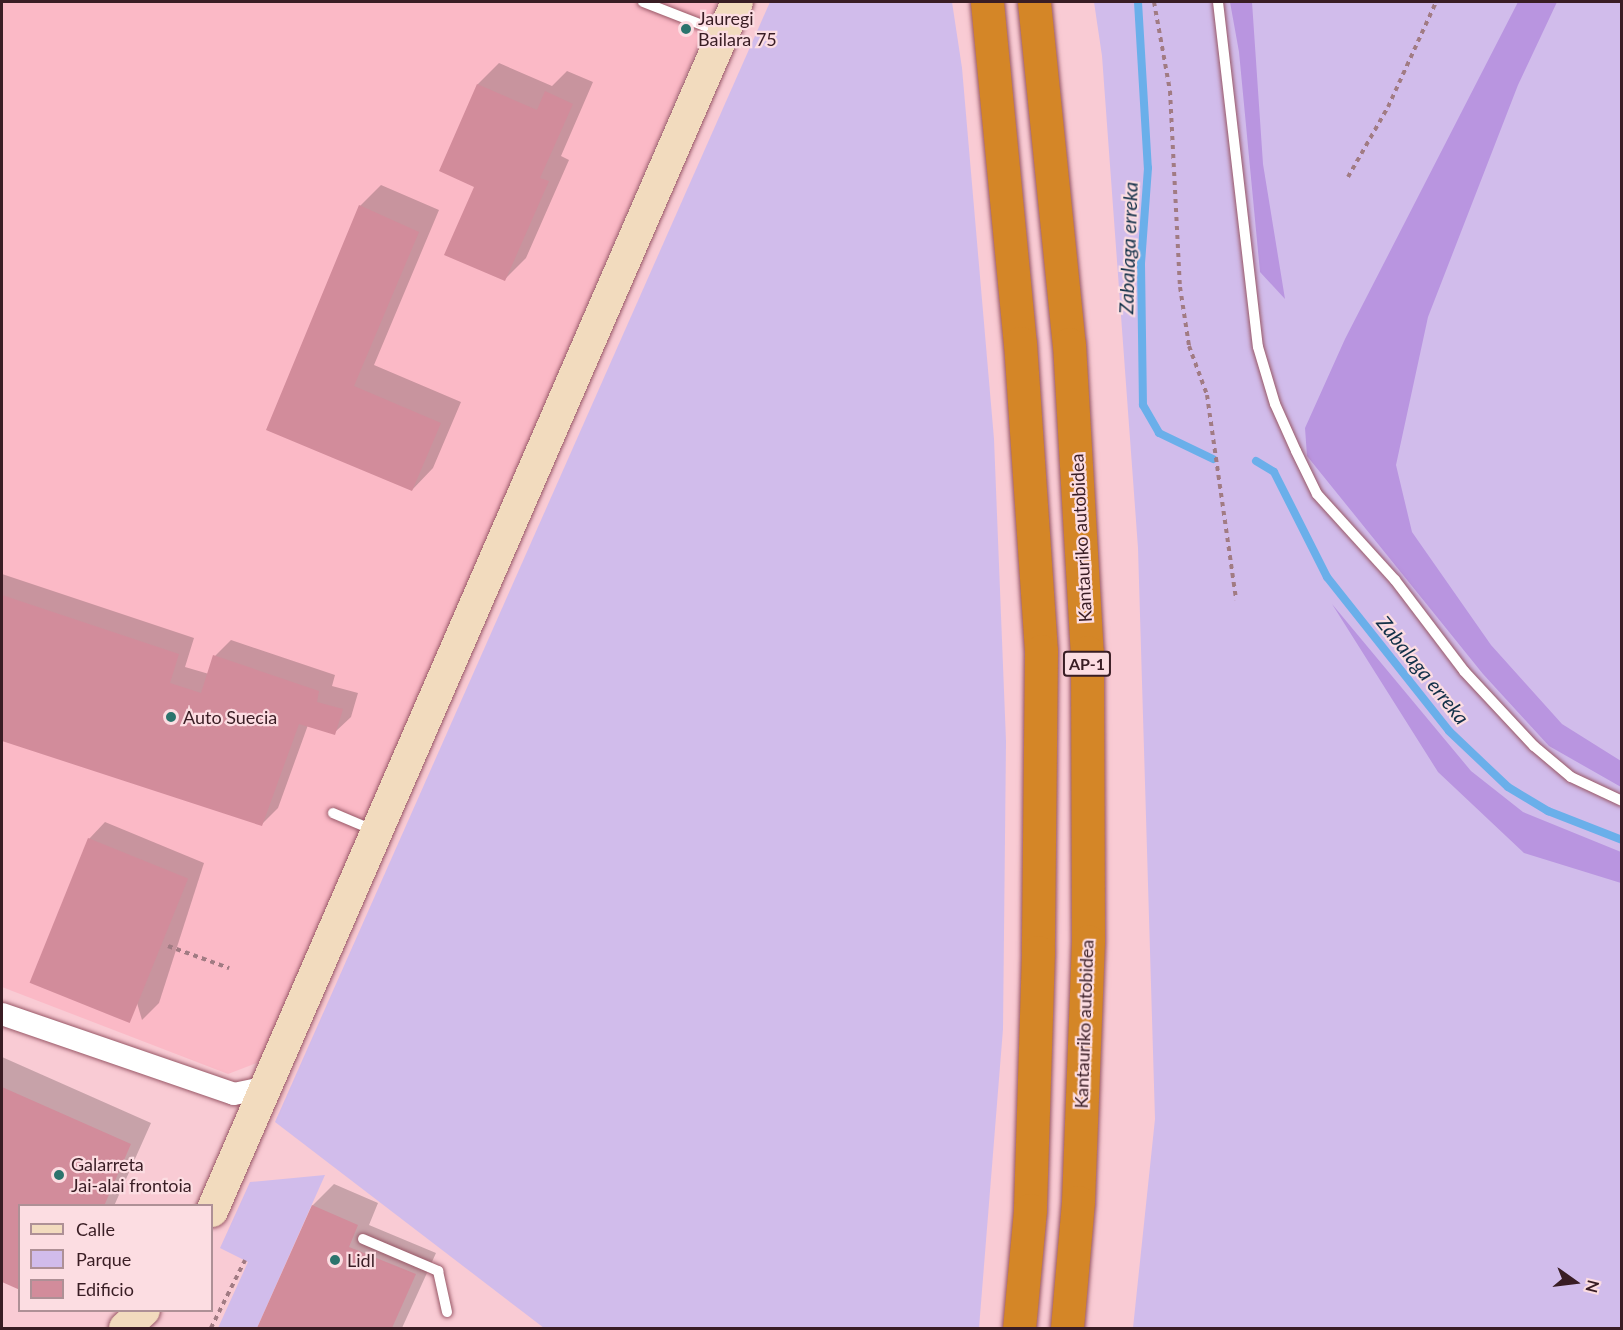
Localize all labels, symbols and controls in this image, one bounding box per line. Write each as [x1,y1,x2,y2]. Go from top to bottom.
place label: Jauregi Bailara 75 [698,8,777,50]
marker: Jauregi Bailara 75 [679,22,693,36]
water label: Zabalaga erreka [1114,181,1142,315]
street label: Kantauriko autobidea [1066,453,1096,623]
water label: Zabalaga erreka [1372,611,1474,729]
road number: AP-1 [1062,651,1112,677]
place label: Auto Suecia [183,706,277,728]
marker: Auto Suecia [164,710,178,724]
street label: Kantauriko autobidea [1070,939,1098,1109]
place label: Galarreta Jai-alai frontoia [71,1154,192,1196]
marker: Galarreta Jai-alai frontoia [52,1168,66,1182]
legend [18,1204,213,1312]
text: Calle [76,1218,115,1240]
text: Parque [76,1248,131,1270]
place label: Lidl [347,1249,375,1271]
north arrow [1545,1252,1605,1312]
marker: Lidl [328,1253,342,1267]
text: Edificio [76,1278,134,1300]
text: N [1582,1278,1604,1295]

